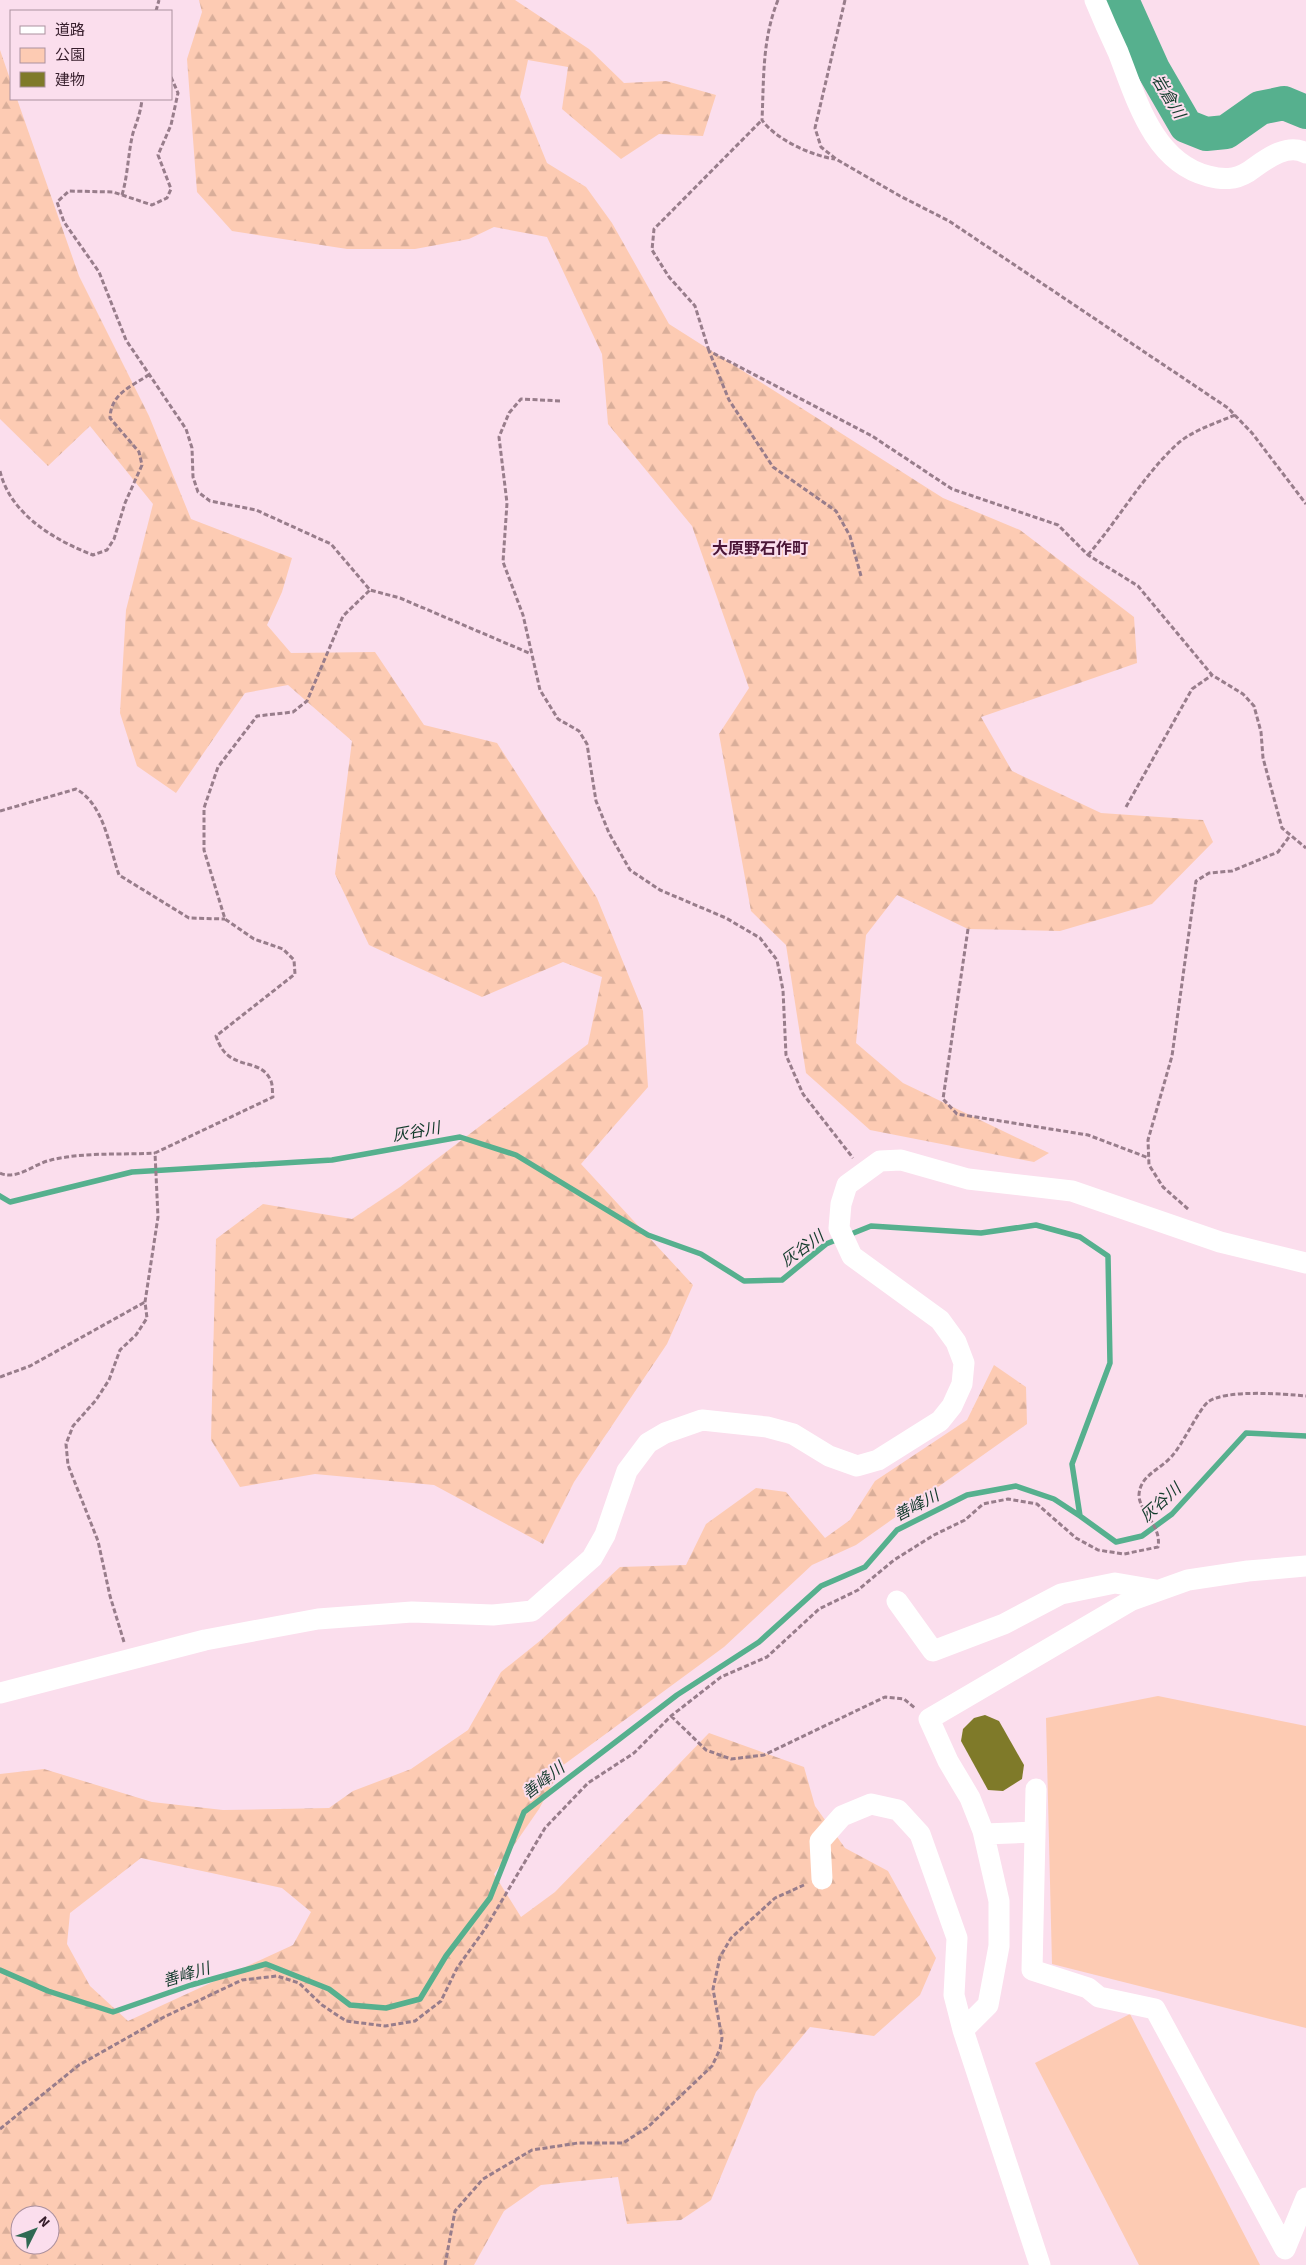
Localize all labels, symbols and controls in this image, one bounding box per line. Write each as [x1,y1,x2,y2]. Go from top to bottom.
legend [10,10,172,100]
text: 道路 [55,20,85,41]
text: 公園 [55,45,85,66]
text: 建物 [55,70,85,91]
water label: 岩倉川 [1146,70,1191,124]
district label: 大原野石作町 [712,538,808,560]
water label: 灰谷川 [391,1117,444,1147]
water label: 灰谷川 [777,1225,830,1272]
water label: 灰谷川 [1135,1477,1187,1527]
water label: 善峰川 [890,1484,945,1527]
water label: 善峰川 [518,1756,571,1804]
water label: 善峰川 [160,1957,214,1992]
north arrow [10,2205,60,2255]
text: N [33,2212,54,2232]

